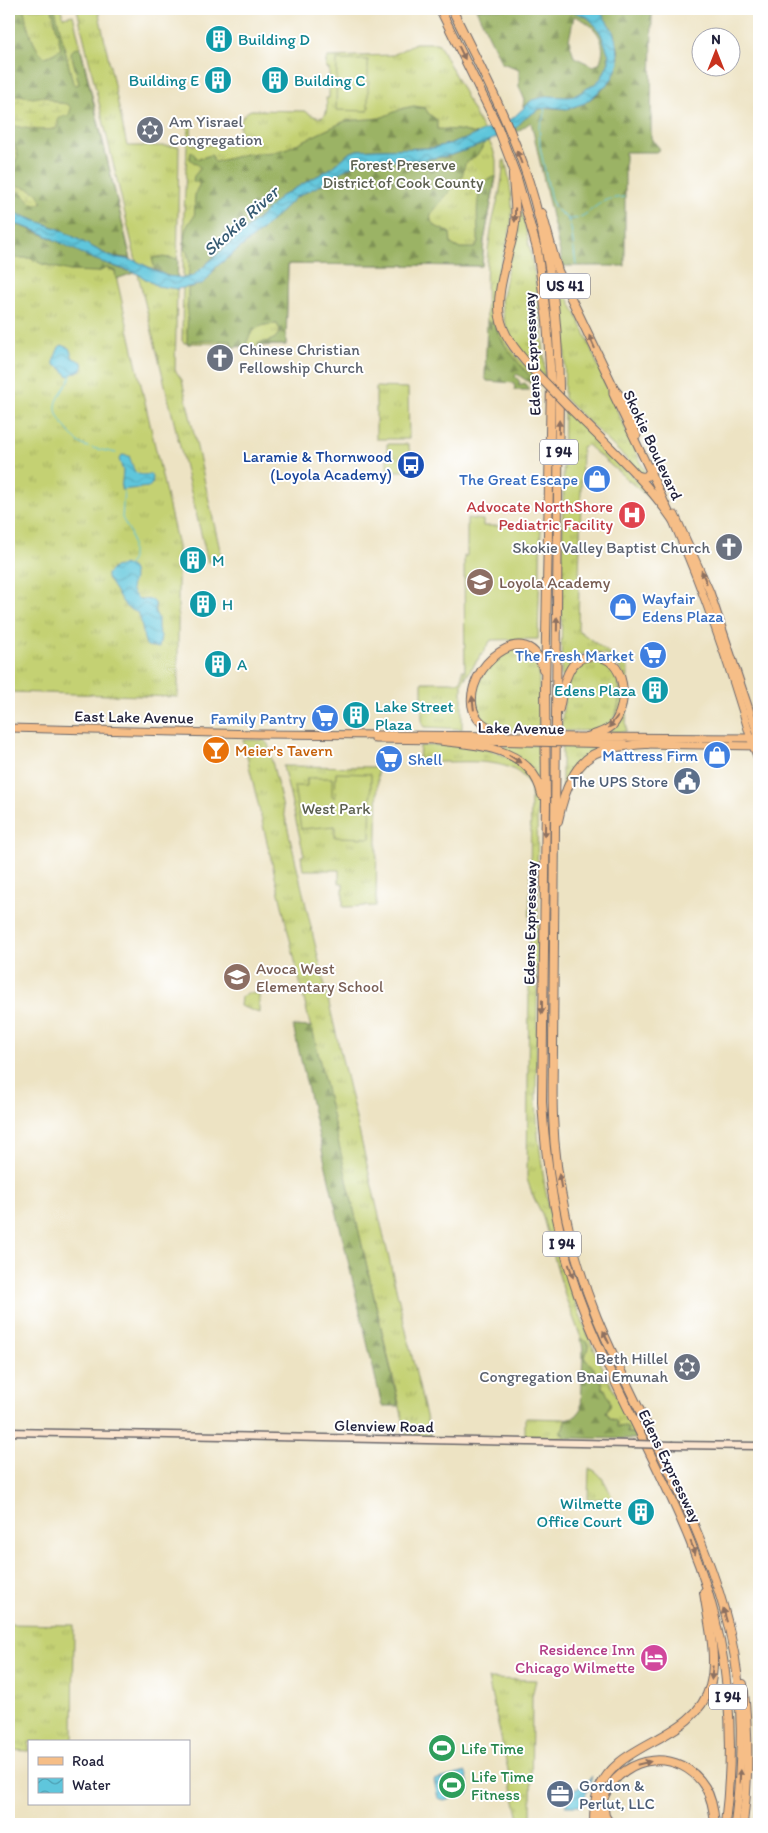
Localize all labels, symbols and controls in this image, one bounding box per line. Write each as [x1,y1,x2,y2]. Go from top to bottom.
building icon: Building D [204,24,234,54]
north arrow [690,28,740,78]
place label: Building D [238,30,310,49]
text: N [711,31,721,48]
one-way arrow [458,45,466,60]
building icon: Building E [203,65,233,95]
building icon: Building C [260,65,290,95]
place label: Building E [129,71,199,90]
place label: Building C [294,71,366,90]
place label: Am Yisrael Congregation [169,112,262,149]
synagogue icon: Am Yisrael Congregation [135,115,165,145]
one-way arrow [515,149,523,164]
park label: Forest Preserve District of Cook County [323,155,484,192]
water label: Skokie River [199,180,285,261]
one-way arrow [511,207,519,223]
road number: US 41 [540,274,590,298]
street label: Edens Expressway [519,291,545,416]
one-way arrow [587,335,595,349]
place label: Chinese Christian Fellowship Church [239,340,364,377]
church icon: Chinese Christian Fellowship Church [205,343,235,373]
street label: Skokie Boulevard [619,387,687,503]
one-way arrow [555,419,563,435]
road number: I 94 [540,440,578,464]
place label: Laramie & Thornwood (Loyola Academy) [243,447,392,484]
bus stop icon: Laramie & Thornwood (Loyola Academy) [396,450,426,480]
shop icon: The Great Escape [582,464,612,494]
place label: The Great Escape [459,470,578,489]
place label: Advocate NorthShore Pediatric Facility [467,497,613,534]
hospital icon: Advocate NorthShore Pediatric Facility [617,500,647,530]
church icon: Skokie Valley Baptist Church [714,532,744,562]
place label: Skokie Valley Baptist Church [513,538,710,557]
building icon: M [178,545,208,575]
place label: M [212,551,225,570]
school or university icon: Loyola Academy [465,567,495,597]
one-way arrow [700,569,708,584]
place label: Loyola Academy [499,573,611,592]
building icon: H [188,589,218,619]
place label: Wayfair Edens Plaza [642,589,724,626]
shop icon: Wayfair Edens Plaza [608,592,638,622]
place label: H [222,595,233,614]
one-way arrow [553,616,561,632]
supermarket icon: The Fresh Market [638,640,668,670]
place label: The Fresh Market [515,646,634,665]
building icon: A [203,649,233,679]
place label: A [237,655,247,674]
building icon: Edens Plaza [640,675,670,705]
place label: Edens Plaza [554,681,637,700]
one-way arrow [469,695,477,711]
place label: Lake Street Plaza [375,697,454,734]
building icon: Lake Street Plaza [341,700,371,730]
supermarket icon: Family Pantry [310,703,340,733]
street label: East Lake Avenue [74,706,194,728]
place label: Family Pantry [210,709,306,728]
one-way arrow [608,715,618,728]
street label: Lake Avenue [477,718,565,738]
bar icon: Meier's Tavern [201,735,231,765]
shop icon: Mattress Firm [702,740,732,770]
place label: Meier's Tavern [235,741,333,760]
supermarket icon: Shell [374,744,404,774]
place label: Mattress Firm [602,746,698,765]
place label: Shell [408,750,443,769]
one-way arrow [509,754,522,763]
public building icon: The UPS Store [672,766,702,796]
place label: The UPS Store [570,772,668,791]
park label: West Park [301,799,371,818]
one-way arrow [541,822,549,838]
street label: Edens Expressway [519,860,541,985]
place label: Avoca West Elementary School [256,959,384,996]
school or university icon: Avoca West Elementary School [222,962,252,992]
one-way arrow [538,999,546,1015]
one-way arrow [556,1173,564,1189]
road number: I 94 [543,1232,581,1256]
one-way arrow [567,1264,575,1279]
one-way arrow [602,1330,610,1344]
place label: Beth Hillel Congregation Bnai Emunah [479,1349,668,1386]
synagogue icon: Beth Hillel Congregation Bnai Emunah [672,1352,702,1382]
street label: Edens Expressway [634,1406,706,1526]
street label: Glenview Road [334,1416,434,1436]
place label: Wilmette Office Court [537,1494,622,1531]
building icon: Wilmette Office Court [626,1497,656,1527]
one-way arrow [689,1541,697,1556]
one-way arrow [720,1607,728,1622]
place label: Residence Inn Chicago Wilmette [515,1640,635,1677]
hotel icon: Residence Inn Chicago Wilmette [639,1643,669,1673]
one-way arrow [708,1665,716,1681]
road number: I 94 [709,1684,747,1710]
sports icon: Life Time [427,1733,457,1763]
place label: Life Time [461,1739,524,1758]
legend [28,1740,190,1806]
text: Road [72,1752,105,1770]
one-way arrow [636,1759,652,1767]
place label: Life Time Fitness [471,1767,534,1804]
one-way arrow [736,1767,744,1783]
sports icon: Life Time Fitness [437,1770,467,1800]
text: Water [72,1776,111,1794]
place label: Gordon & Perlut, LLC [579,1776,655,1813]
office icon: Gordon & Perlut, LLC [545,1779,575,1809]

